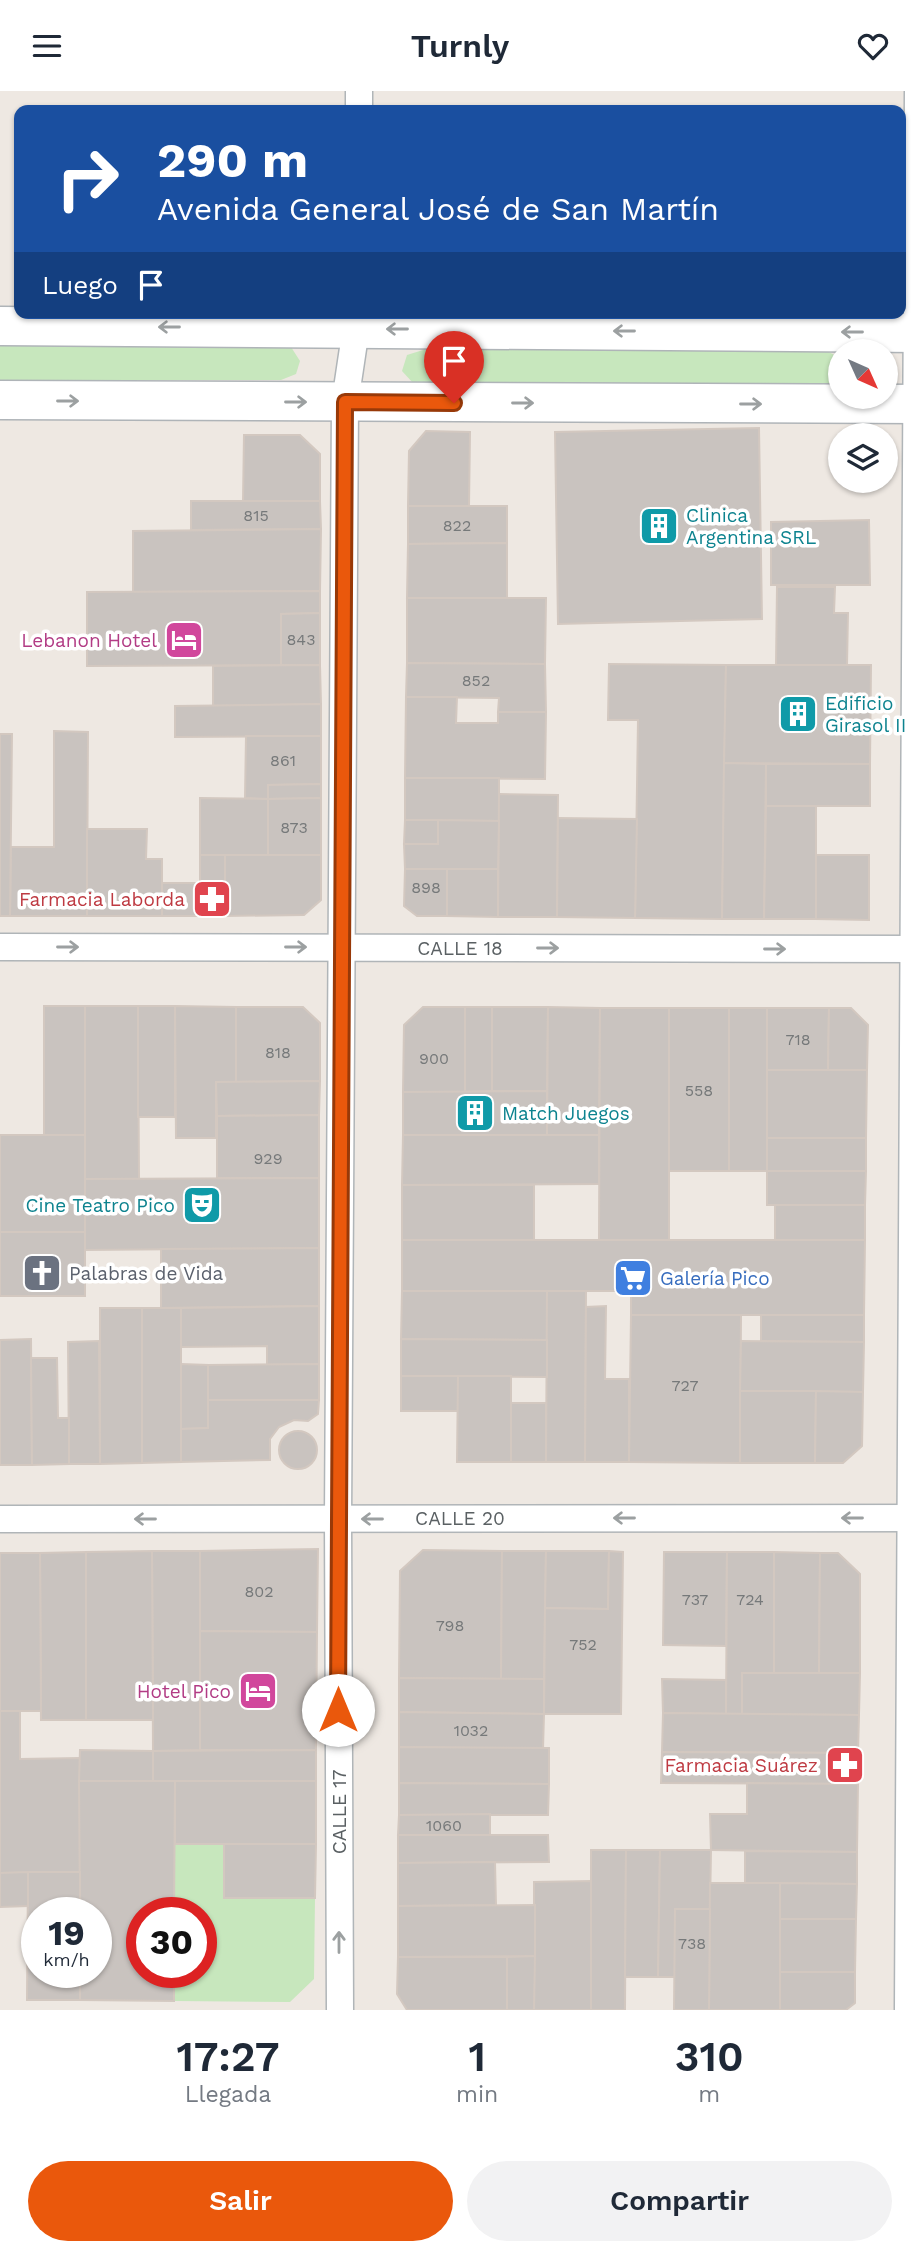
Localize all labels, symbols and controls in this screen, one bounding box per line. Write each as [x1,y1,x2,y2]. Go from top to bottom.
icon: menu [28,27,66,65]
text: Turnly [411,27,509,65]
icon: heart [854,27,892,65]
text: 290 m [157,131,308,189]
icon: right [42,133,133,224]
text: Avenida General José de San Martín [157,190,719,228]
icon: arrive [132,266,170,304]
text: Luego [42,270,118,300]
one-way arrow [158,321,181,334]
one-way arrow [386,322,409,336]
one-way arrow [613,324,636,338]
one-way arrow [841,325,864,339]
pin [424,331,484,403]
north arrow [828,339,898,409]
map controls [828,339,898,493]
icon: arrive [435,342,473,380]
one-way arrow [56,394,79,408]
one-way arrow [284,395,307,409]
one-way arrow [511,396,534,410]
one-way arrow [739,397,762,411]
button: layers [828,423,898,493]
place label: Clinica Argentina SRL [686,504,816,549]
building icon: Clinica Argentina SRL [638,505,680,547]
house number: 815 [243,506,269,525]
house number: 822 [443,516,471,535]
hotel icon: Lebanon Hotel [163,619,205,661]
place label: Lebanon Hotel [21,629,157,652]
house number: 843 [287,630,315,649]
house number: 852 [462,671,490,690]
place label: Edificio Girasol II [825,692,906,737]
building icon: Edificio Girasol II [777,693,819,735]
house number: 861 [270,751,296,770]
house number: 873 [280,818,308,837]
pharmacy icon: Farmacia Laborda [191,878,233,920]
house number: 898 [411,878,441,897]
place label: Farmacia Laborda [19,888,185,911]
street label: CALLE 18 [417,937,503,960]
one-way arrow [56,940,79,954]
one-way arrow [284,940,307,954]
one-way arrow [536,941,559,955]
one-way arrow [763,942,786,956]
house number: 718 [785,1030,811,1049]
house number: 818 [265,1043,291,1062]
house number: 900 [419,1049,449,1068]
house number: 558 [685,1081,713,1100]
building icon: Match Juegos [454,1092,496,1134]
place label: Match Juegos [502,1102,630,1125]
house number: 929 [253,1149,283,1168]
theatre icon: Cine Teatro Pico [181,1184,223,1226]
place label: Cine Teatro Pico [26,1194,175,1217]
church icon: Palabras de Vida [21,1252,63,1294]
supermarket icon: Galería Pico [612,1257,654,1299]
place label: Palabras de Vida [69,1262,224,1285]
place label: Galería Pico [660,1267,770,1290]
house number: 727 [672,1376,698,1395]
street label: CALLE 20 [415,1507,505,1530]
one-way arrow [613,1511,636,1525]
one-way arrow [841,1511,864,1525]
one-way arrow [134,1512,157,1526]
one-way arrow [361,1512,384,1526]
house number: 802 [244,1582,274,1601]
house number: 737 [682,1590,708,1609]
house number: 724 [736,1590,764,1609]
house number: 798 [436,1616,464,1635]
house number: 752 [569,1635,597,1654]
hotel icon: Hotel Pico [237,1670,279,1712]
position arrow [301,1673,375,1747]
place label: Hotel Pico [137,1680,231,1703]
house number: 1032 [454,1721,488,1740]
pharmacy icon: Farmacia Suárez [824,1744,866,1786]
place label: Farmacia Suárez [664,1754,818,1777]
street label: CALLE 17 [328,1770,351,1854]
house number: 1060 [426,1816,462,1835]
speed limit sign: 30 [126,1897,217,1988]
text: 19 [48,1912,85,1954]
one-way arrow [333,1931,346,1954]
house number: 738 [678,1934,706,1953]
text: km/h [43,1949,90,1970]
text: 17:27 [176,2032,280,2081]
text: 1 [468,2032,486,2081]
text: 310 [675,2032,744,2081]
text: Llegada [185,2081,271,2108]
text: min [456,2081,498,2108]
text: m [698,2081,720,2108]
button: Salir [28,2161,453,2241]
button: Compartir [467,2161,892,2241]

